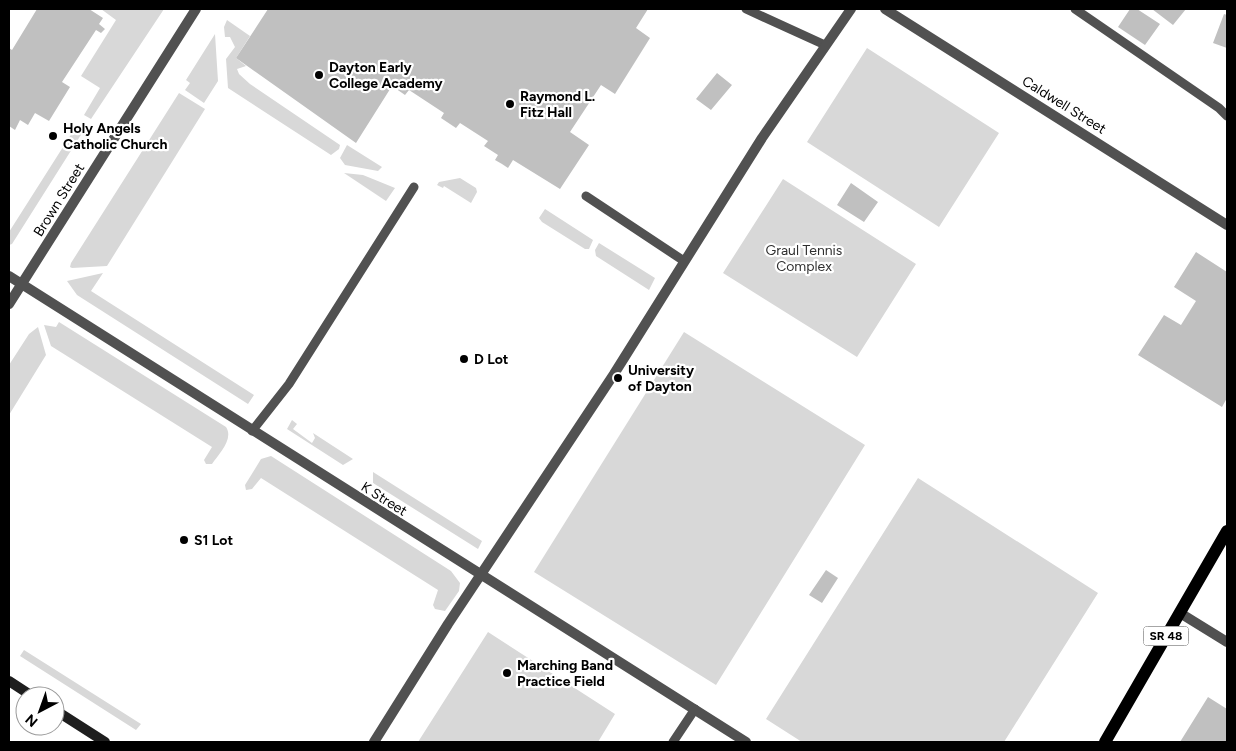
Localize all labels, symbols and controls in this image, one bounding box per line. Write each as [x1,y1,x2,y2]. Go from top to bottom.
place label: Dayton Early College Academy [329,59,443,92]
marker: Dayton Early College Academy [313,69,325,81]
street label: Caldwell Street [1019,72,1109,138]
place label: Raymond L. Fitz Hall [520,88,595,121]
marker: Raymond L. Fitz Hall [504,98,516,110]
place label: Holy Angels Catholic Church [63,120,167,153]
marker: Holy Angels Catholic Church [47,130,59,142]
street label: Brown Street [30,160,88,240]
park label: Graul Tennis Complex [766,242,842,275]
place label: D Lot [474,351,509,368]
marker: D Lot [458,353,470,365]
place label: University of Dayton [628,362,695,395]
marker: University of Dayton [612,372,624,384]
street label: K Street [358,478,410,520]
place label: S1 Lot [194,532,233,549]
marker: S1 Lot [178,534,190,546]
road number: SR 48 [1144,626,1188,646]
place label: Marching Band Practice Field [517,657,613,690]
marker: Marching Band Practice Field [501,667,513,679]
north arrow [15,686,65,736]
text: N [22,710,41,730]

